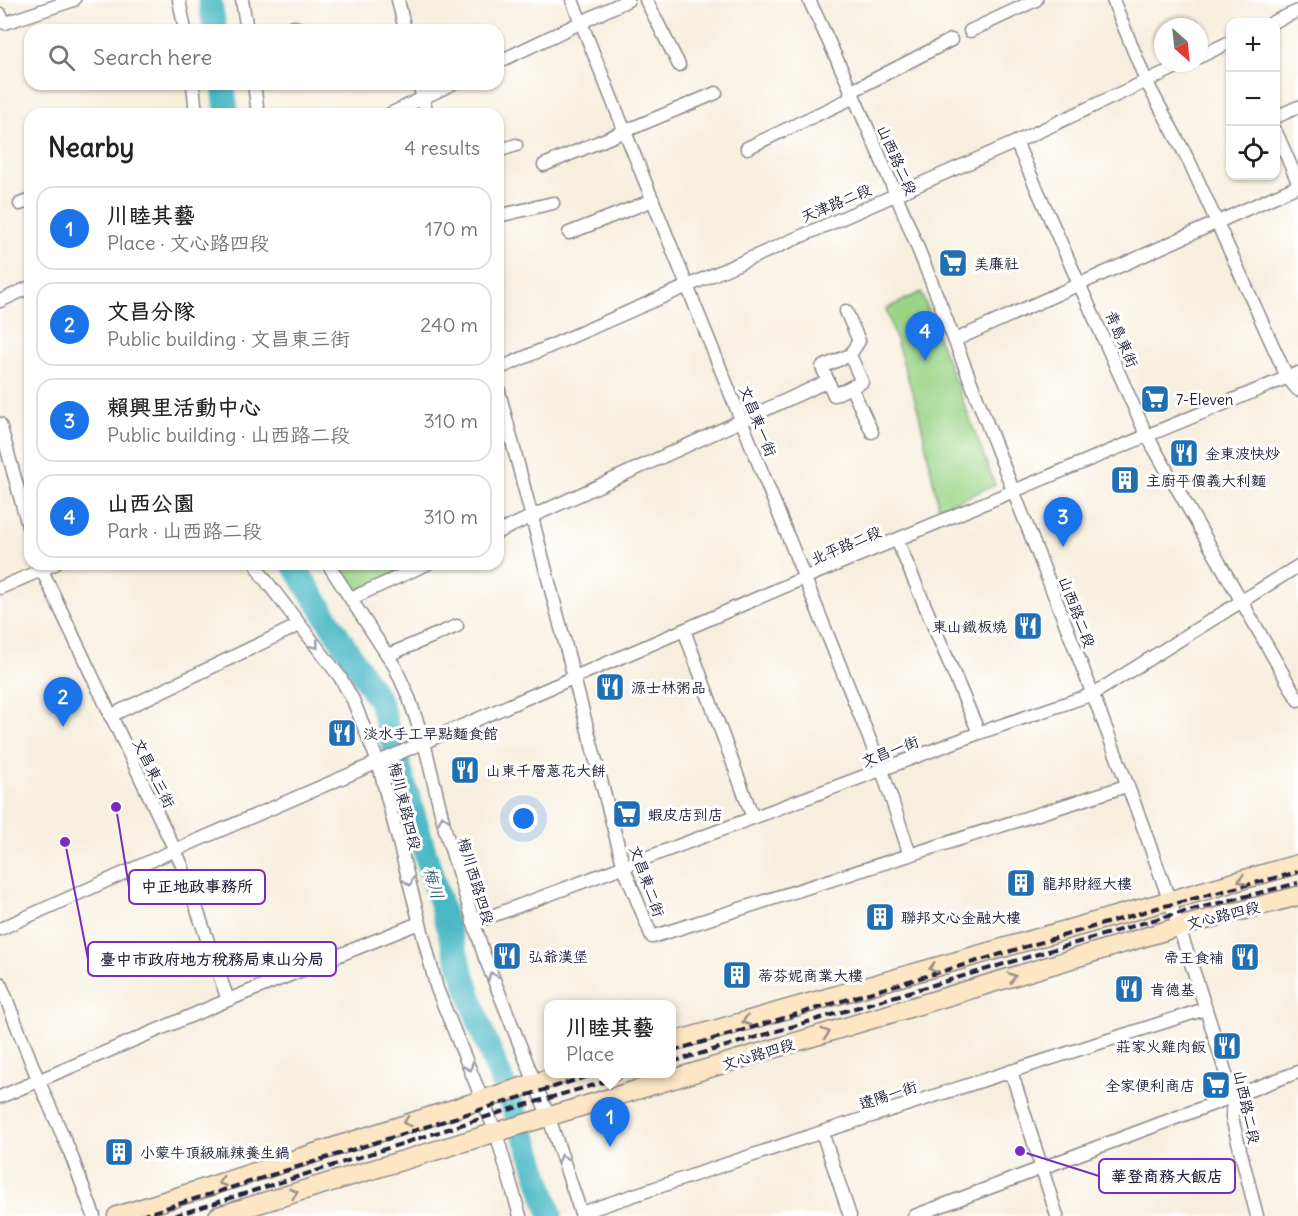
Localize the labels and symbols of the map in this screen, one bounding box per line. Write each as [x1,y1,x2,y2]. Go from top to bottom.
north arrow [1154,18,1208,72]
street label: 山西路二段 [873,122,921,198]
street label: 天津路二段 [798,180,874,226]
supermarket icon: 美廉社 [937,247,969,279]
place label: 美廉社 [974,254,1019,273]
street label: 青島東街 [1102,308,1142,370]
pin: 4 [906,312,944,361]
street label: 文昌東一街 [735,383,781,459]
supermarket icon: 7-Eleven [1139,383,1171,415]
place label: 7-Eleven [1176,390,1234,409]
restaurant icon: 金東波快炒 [1168,437,1200,469]
place label: 金東波快炒 [1205,444,1280,463]
building icon: 主廚平價義大利麵 [1109,464,1141,496]
place label: 主廚平價義大利麵 [1146,471,1266,490]
pin: 3 [1044,498,1082,547]
street label: 北平路二段 [808,522,884,568]
street label: 山西路二段 [1055,574,1099,650]
restaurant icon: 東山鐵板燒 [1012,610,1044,642]
place label: 東山鐵板燒 [932,617,1007,636]
one-way arrow [308,638,319,649]
restaurant icon: 源士林粥品 [594,671,626,703]
pin: 2 [44,678,82,727]
place label: 源士林粥品 [631,678,706,697]
restaurant icon: 淡水手工早點麵食館 [326,717,358,749]
place label: 淡水手工早點麵食館 [363,724,498,743]
street label: 文昌一街 [859,731,921,771]
street label: 文昌東三街 [129,735,179,811]
restaurant icon: 山東千層蔥花大餅 [449,754,481,786]
street label: 梅川東路四段 [385,760,425,852]
place label: 山東千層蔥花大餅 [486,761,606,780]
supermarket icon: 蝦皮店到店 [611,798,643,830]
your location [509,804,538,833]
place label: 蝦皮店到店 [648,805,723,824]
one-way arrow [437,814,450,824]
street label: 梅川西路四段 [454,835,498,927]
street label: 文昌東二街 [625,843,669,919]
water label: 梅川 [420,865,448,902]
building icon: 龍邦財經大樓 [1005,867,1037,899]
callout: 中正地政事務所 [129,870,265,904]
one-way arrow [1237,872,1247,885]
place label: 龍邦財經大樓 [1042,874,1132,893]
text: 中正地政事務所 [141,876,253,896]
one-way arrow [401,877,414,887]
street label: 文心路四段 [1184,897,1262,933]
building icon: 聯邦文心金融大樓 [864,901,896,933]
place label: 聯邦文心金融大樓 [901,908,1021,927]
restaurant icon: 弘爺漢堡 [491,940,523,972]
restaurant icon: 帝王食補 [1229,941,1261,973]
callout: 臺中市政府地方稅務局東山分局 [88,942,336,976]
place label: 弘爺漢堡 [528,947,588,966]
place label: 帝王食補 [1164,948,1224,967]
text: 臺中市政府地方稅務局東山分局 [100,949,324,969]
building icon: 蒂芬妮商業大樓 [721,959,753,991]
one-way arrow [928,960,938,973]
place label: 蒂芬妮商業大樓 [758,966,863,985]
one-way arrow [487,971,499,982]
one-way arrow [1006,971,1017,984]
restaurant icon: 肯德基 [1113,973,1145,1005]
place label: 肯德基 [1150,980,1195,999]
one-way arrow [741,1014,751,1026]
one-way arrow [820,1028,831,1040]
restaurant icon: 莊家火雞肉飯 [1211,1030,1243,1062]
street label: 文心路四段 [719,1034,797,1074]
place label: 莊家火雞肉飯 [1116,1037,1206,1056]
one-way arrow [462,1061,474,1072]
street label: 山西路二段 [1230,1068,1264,1146]
supermarket icon: 全家便利商店 [1200,1069,1232,1101]
place label: 全家便利商店 [1105,1076,1195,1095]
street label: 遼陽一街 [857,1077,919,1113]
pin: 1 [590,1098,630,1147]
one-way arrow [402,1115,413,1127]
building icon: 小蒙牛頂級麻辣養生鍋 [103,1136,135,1168]
place label: 小蒙牛頂級麻辣養生鍋 [140,1143,290,1162]
one-way arrow [557,1153,570,1163]
callout: 華登商務大飯店 [1099,1159,1235,1193]
text: 華登商務大飯店 [1111,1166,1223,1186]
one-way arrow [217,1175,228,1187]
one-way arrow [288,1188,299,1200]

